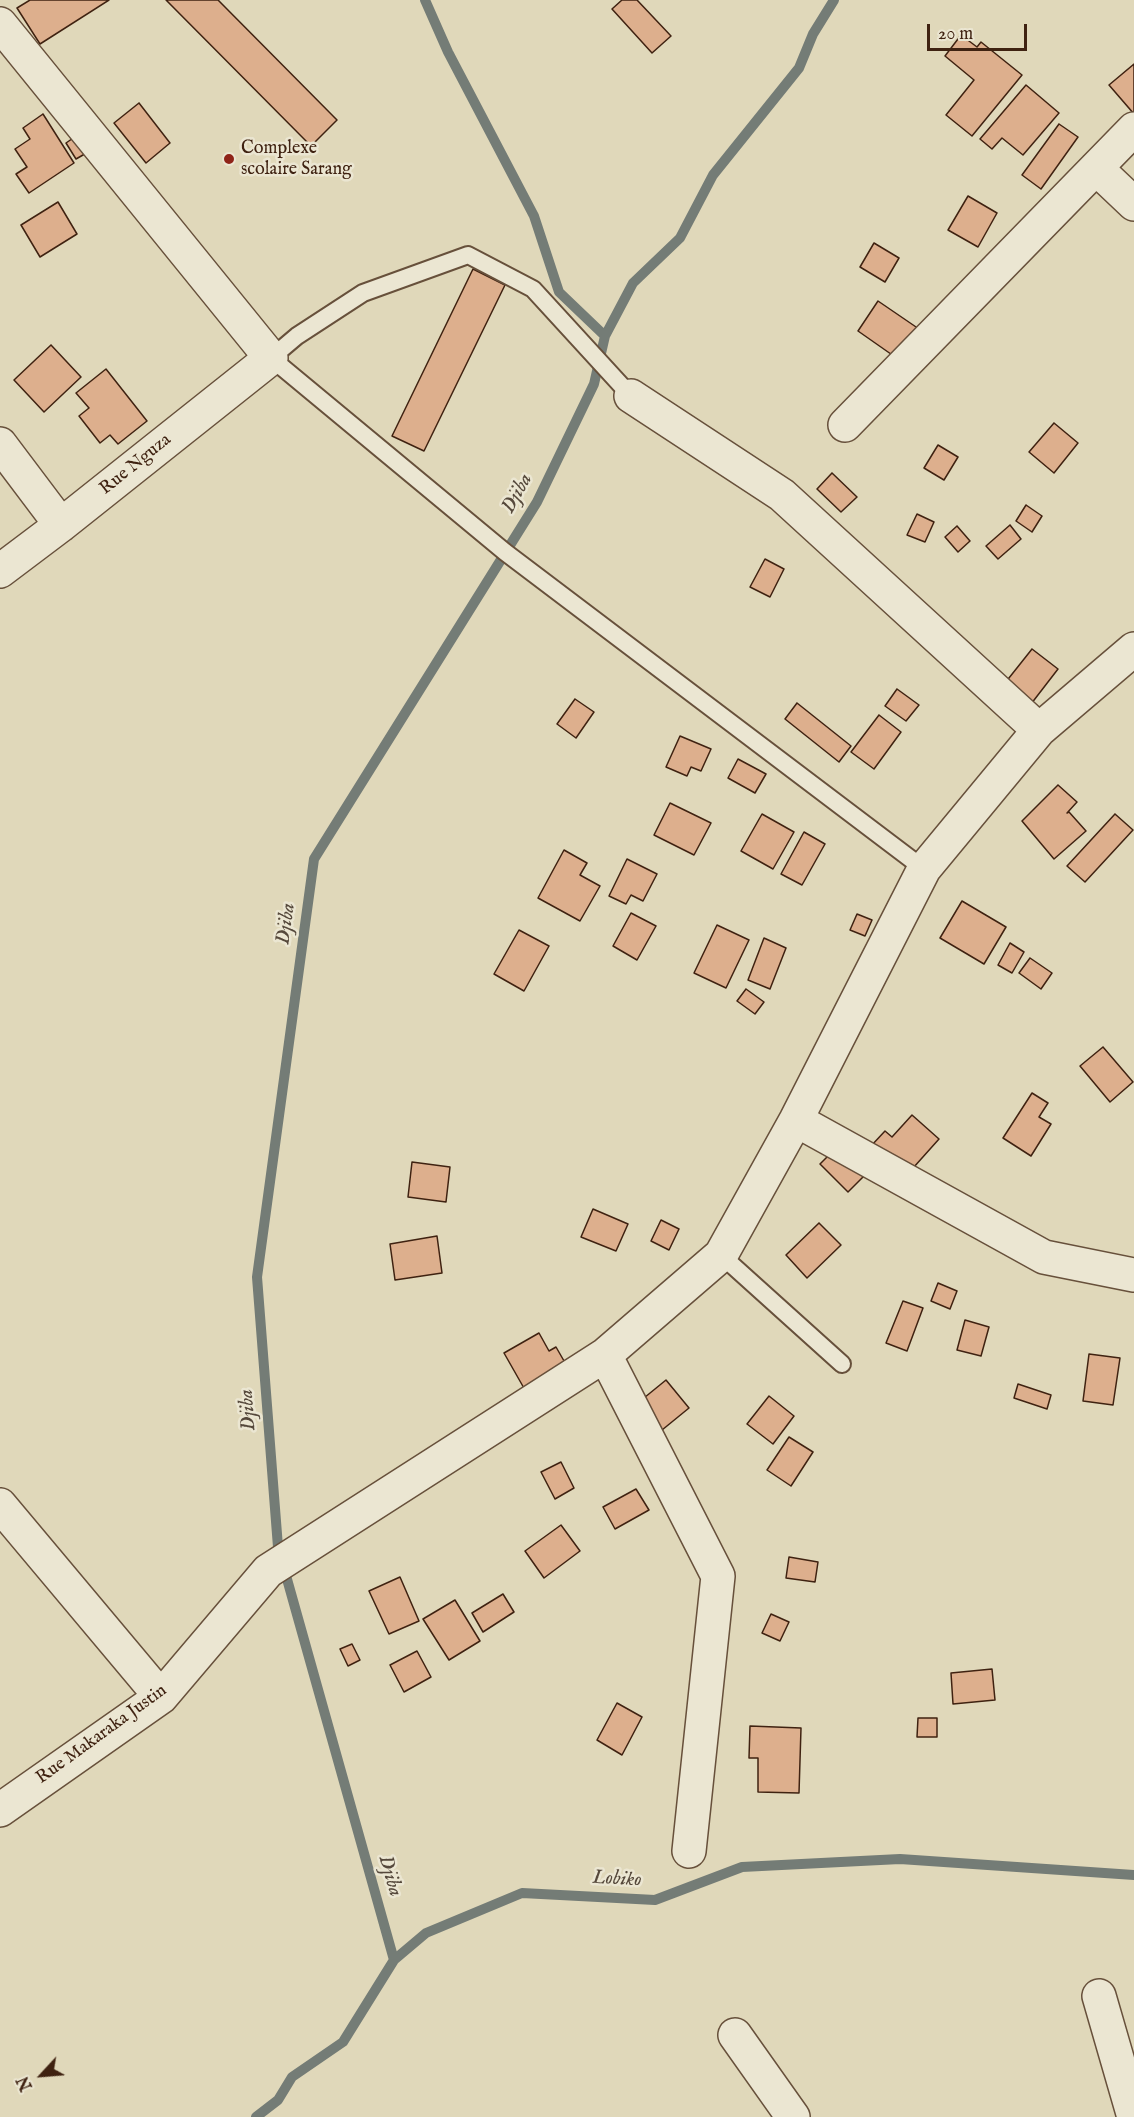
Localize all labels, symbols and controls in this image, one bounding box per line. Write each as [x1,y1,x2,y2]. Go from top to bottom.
scale bar [930,12,1030,50]
text: 20 m [938,23,973,46]
place label: Complexe scolaire Sarang [241,138,352,180]
marker: Complexe scolaire Sarang [222,152,236,166]
street label: Rue Nguza [96,430,176,500]
water label: Djiba [497,470,539,518]
water label: Djiba [272,902,302,946]
water label: Djiba [236,1388,262,1432]
street label: Rue Makaraka Justin [33,1680,171,1790]
water label: Djiba [372,1853,406,1899]
water label: Lobiko [592,1867,642,1893]
north arrow [12,2045,72,2105]
text: N [14,2072,38,2093]

